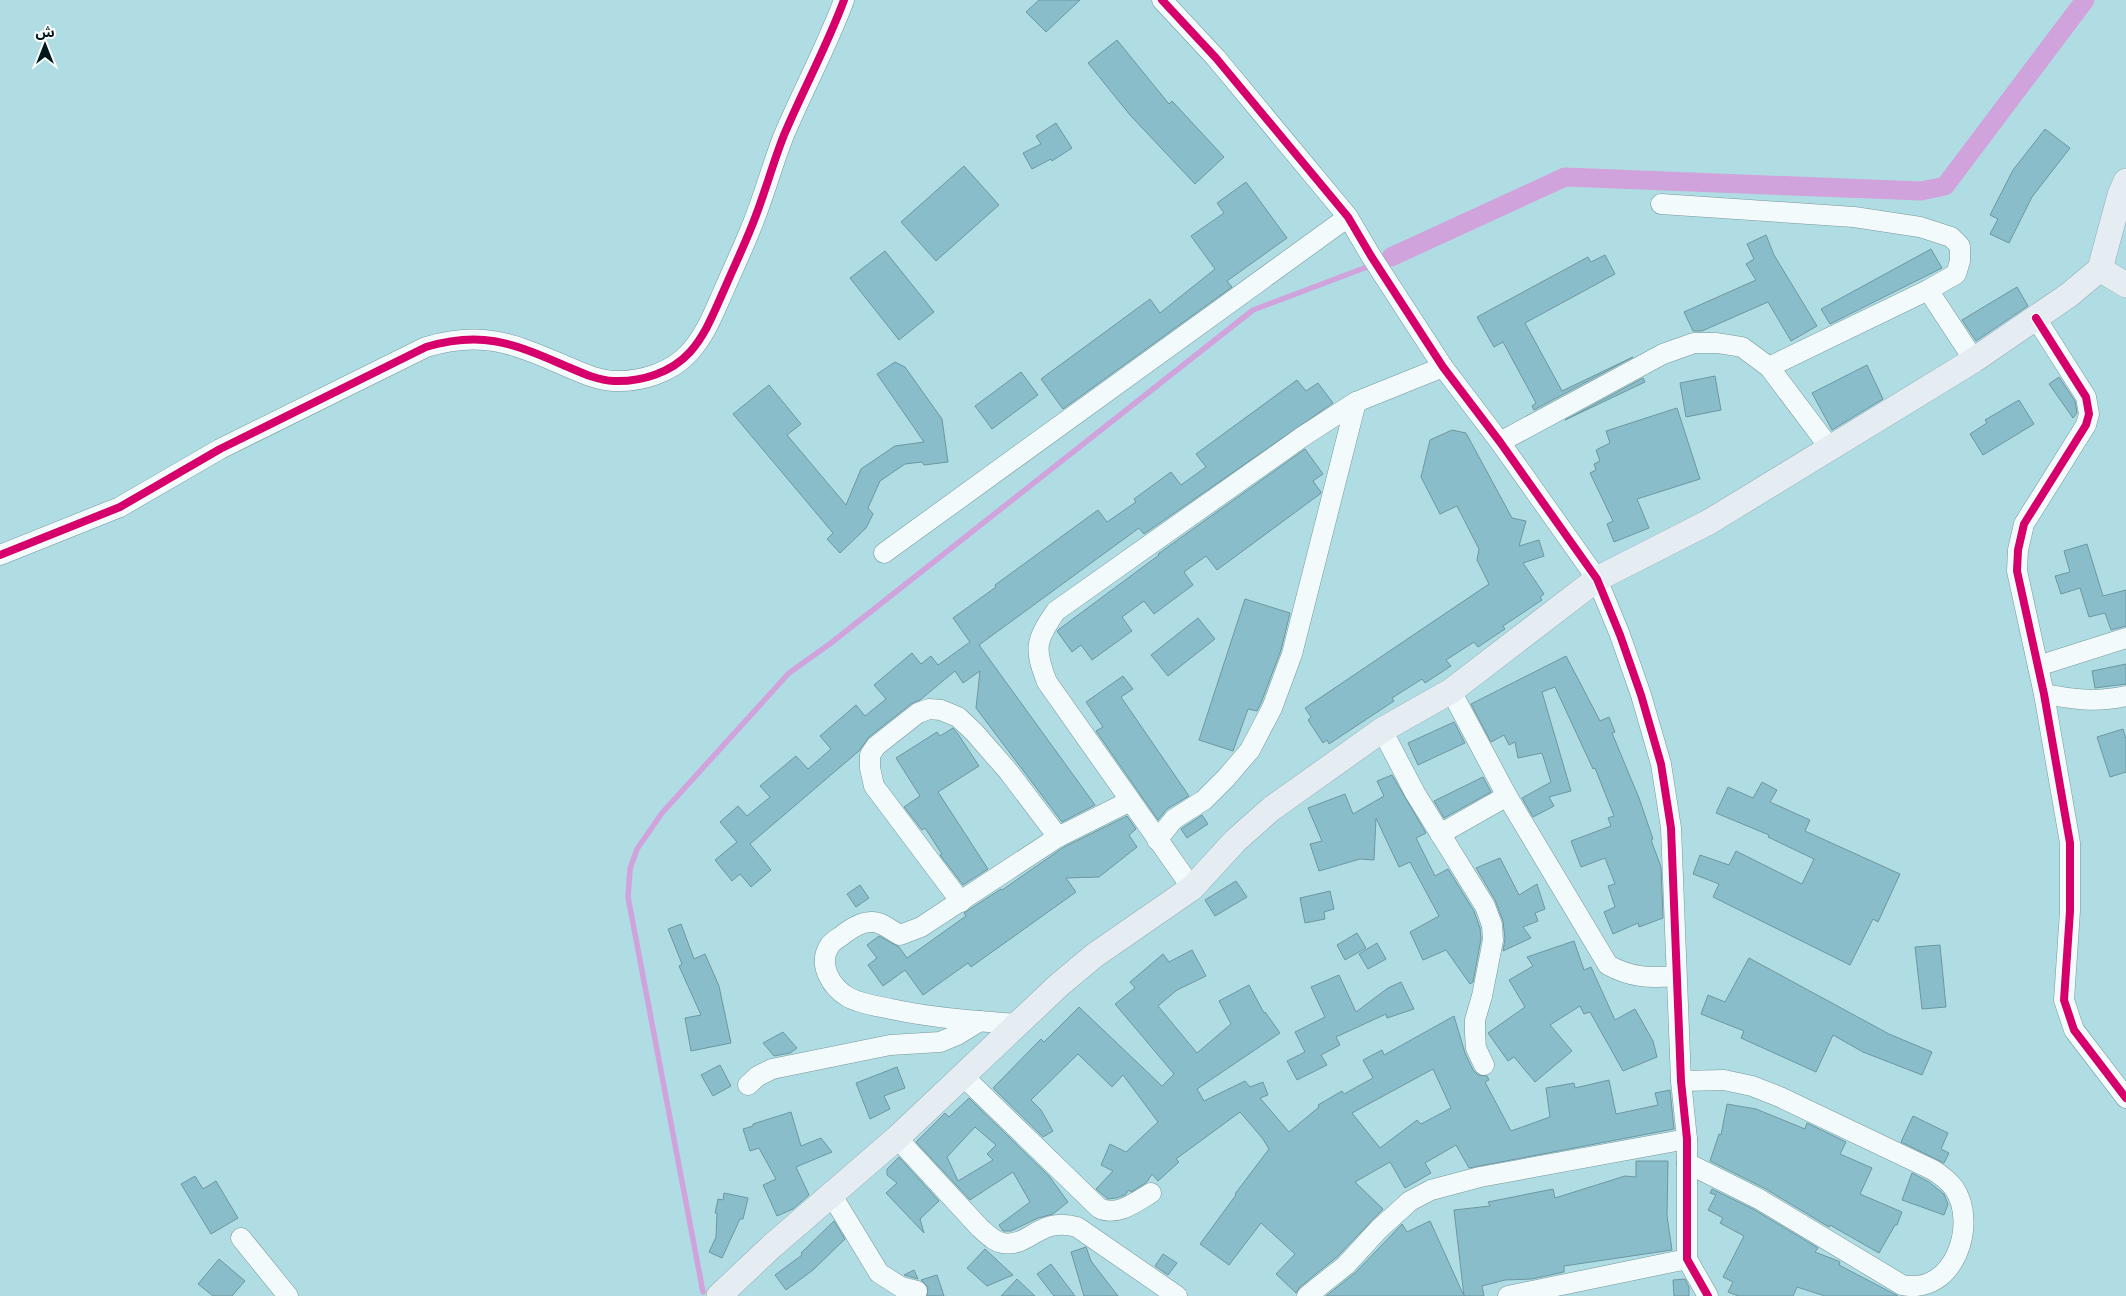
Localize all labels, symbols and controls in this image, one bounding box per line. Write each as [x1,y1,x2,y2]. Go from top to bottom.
north arrow [20,20,70,70]
text: ش [35,24,55,40]

